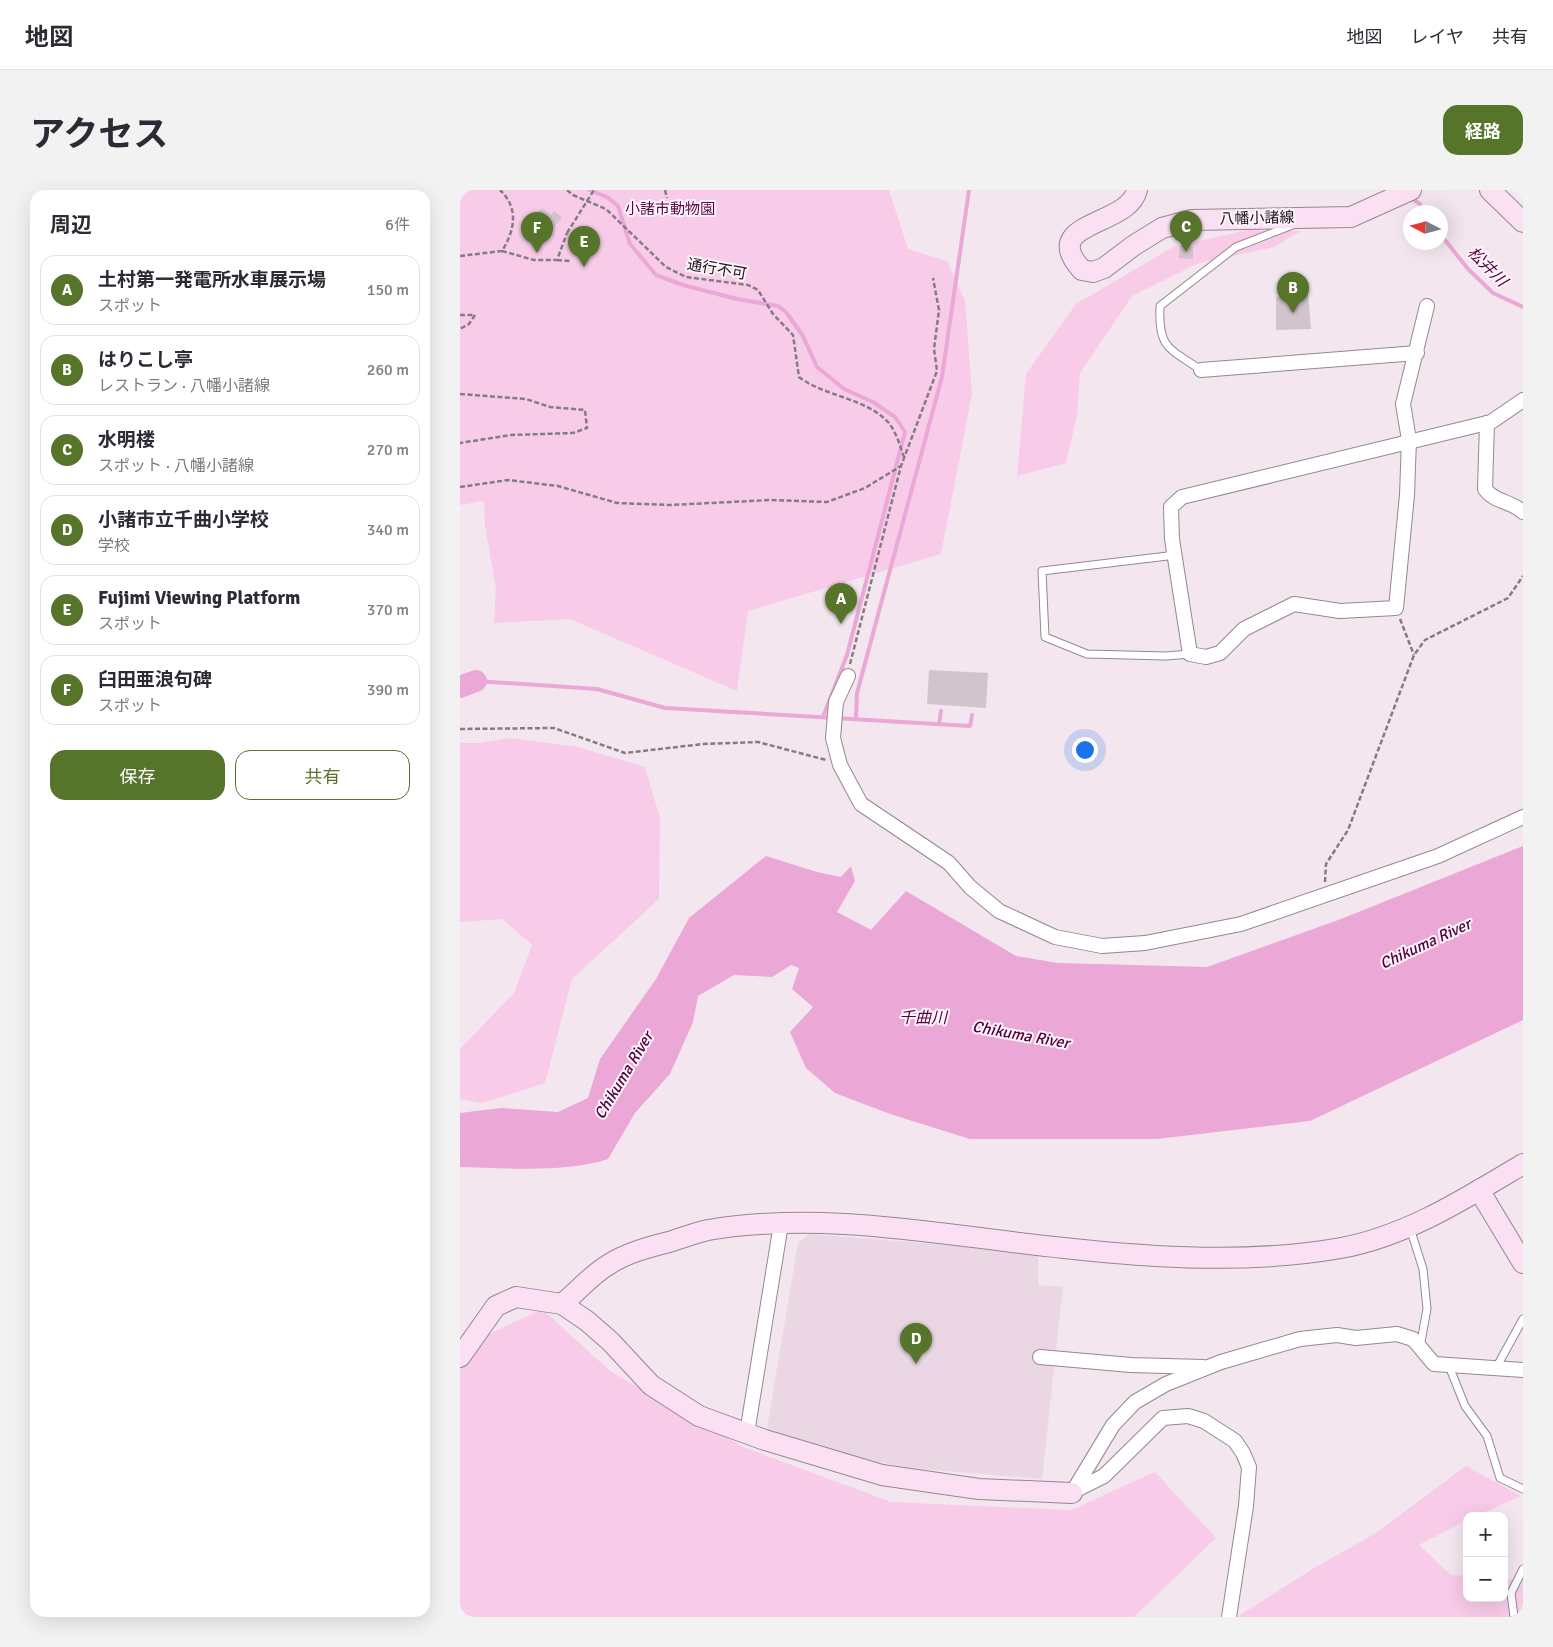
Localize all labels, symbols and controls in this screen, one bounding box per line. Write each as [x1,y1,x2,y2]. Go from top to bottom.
text: 地図 [25,22,73,52]
text: 地図 [1347,26,1383,48]
text: レイヤ [1411,26,1464,48]
text: 共有 [1492,26,1528,48]
button: 経路 [1443,105,1523,155]
text: アクセス [30,113,168,156]
park label: 小諸市動物園 [625,200,715,218]
north arrow [1403,205,1448,250]
street label: 八幡小諸線 [1219,208,1295,228]
pin: C [1170,211,1202,252]
text: 周辺 [50,212,92,238]
pin: F [521,212,553,253]
text: 6件 [385,215,410,235]
pin: E [568,226,600,267]
water label: 松井川 [1463,243,1513,292]
street label: 通行不可 [686,255,748,283]
text: 土村第一発電所水車展示場 [98,268,326,292]
pin: B [1277,272,1309,313]
text: A [62,280,72,300]
text: 150 m [367,280,409,300]
text: スポット [98,296,162,316]
text: はりこし亭 [98,348,193,372]
text: B [62,360,72,380]
text: 260 m [367,360,409,380]
text: レストラン · 八幡小諸線 [98,376,270,396]
text: 水明楼 [98,428,155,452]
text: C [62,440,72,460]
text: 270 m [367,440,409,460]
text: スポット · 八幡小諸線 [98,456,254,476]
text: 小諸市立千曲小学校 [98,508,269,532]
text: D [62,520,72,540]
text: 340 m [367,520,409,540]
text: 学校 [98,536,130,556]
pin: A [825,583,857,624]
text: Fujimi Viewing Platform [98,586,300,610]
text: E [62,600,72,620]
text: 370 m [367,600,409,620]
text: スポット [98,614,162,634]
text: 臼田亜浪句碑 [98,668,212,692]
text: F [63,680,71,700]
text: 390 m [367,680,409,700]
text: スポット [98,696,162,716]
your location [1072,737,1098,763]
button: 保存 [50,750,225,800]
button: 共有 [235,750,410,800]
water label: Chikuma River [1377,913,1476,974]
water label: 千曲川 [899,1008,949,1028]
water label: Chikuma River [971,1017,1073,1054]
water label: Chikuma River [590,1026,659,1123]
pin: D [900,1323,932,1364]
map controls [1463,1512,1508,1602]
button: + [1463,1512,1508,1557]
button: − [1463,1557,1508,1602]

